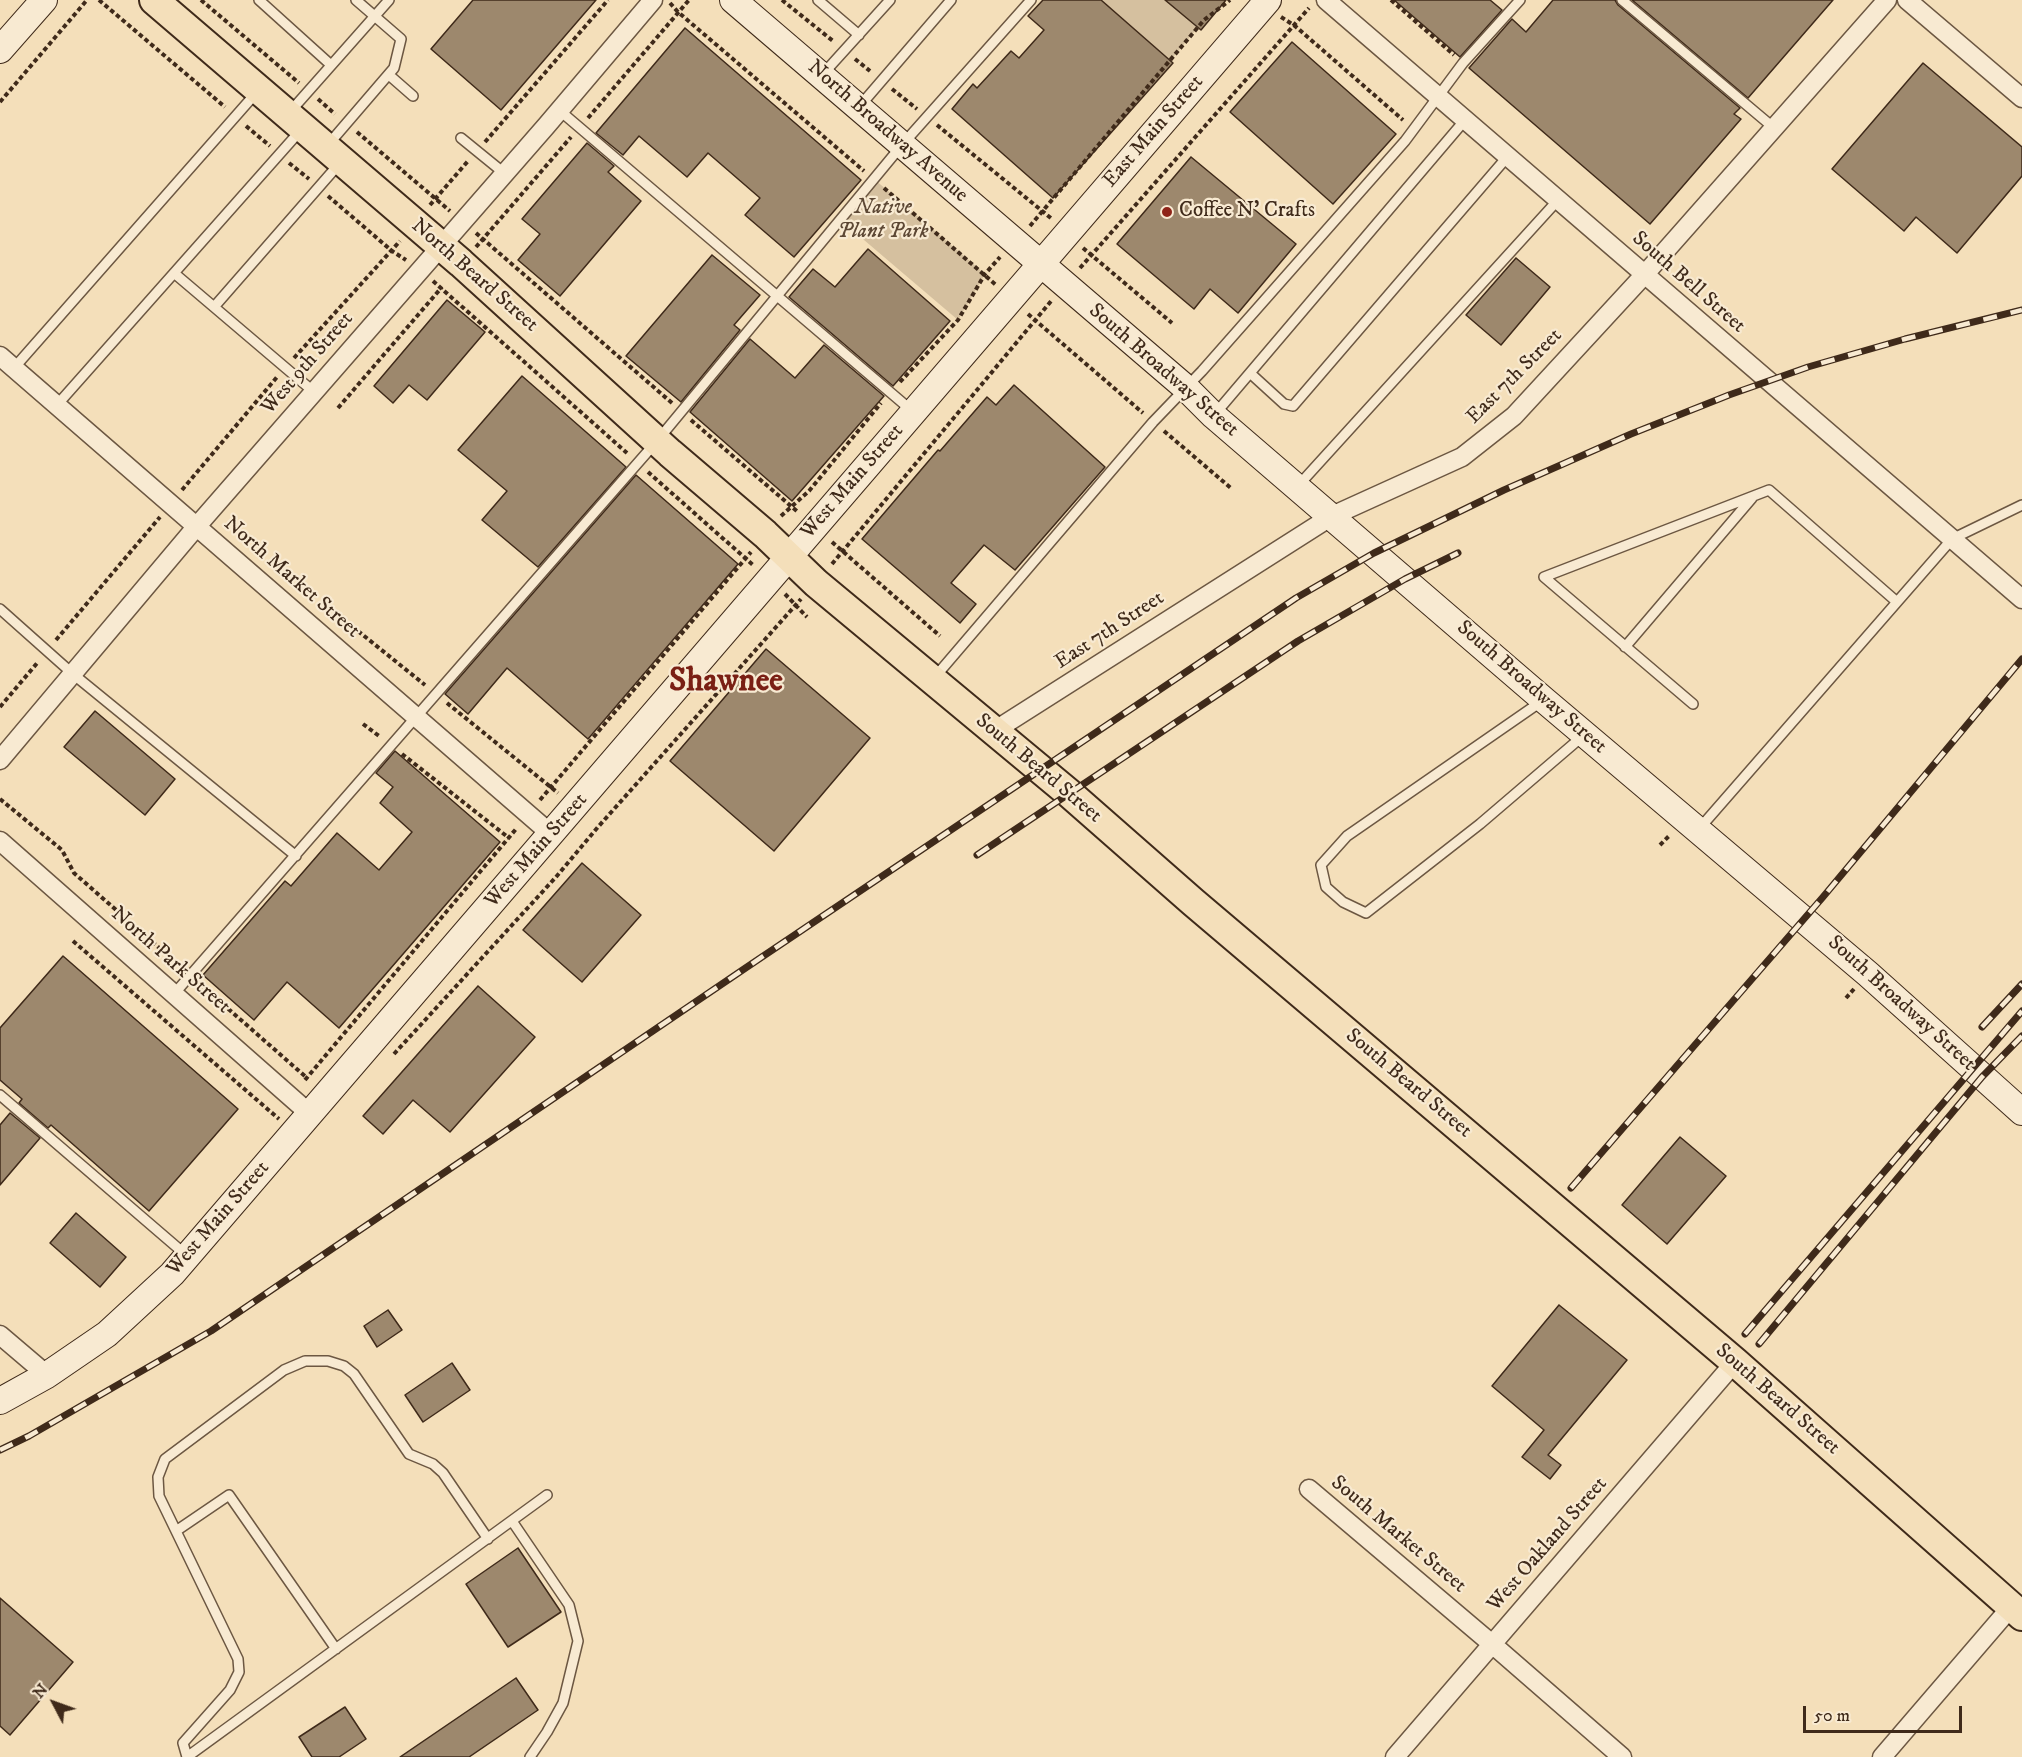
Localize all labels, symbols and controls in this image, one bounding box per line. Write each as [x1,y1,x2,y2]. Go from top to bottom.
street label: North Broadway Avenue [801,55,973,209]
street label: East Main Street [1098,71,1210,193]
park label: Native Plant Park [838,196,928,246]
place label: Coffee N' Crafts [1179,199,1315,225]
marker: Coffee N' Crafts [1160,205,1174,219]
street label: North Beard Street [405,214,543,338]
street label: South Bell Street [1626,227,1750,339]
street label: South Broadway Street [1083,299,1243,443]
street label: West 9th Street [257,308,359,420]
street label: East 7th Street [1462,324,1568,430]
street label: West Main Street [796,419,910,545]
street label: North Market Street [218,512,364,644]
street label: East 7th Street [1051,586,1169,676]
street label: South Broadway Street [1451,616,1611,760]
district label: Shawnee [669,663,783,703]
street label: South Beard Street [970,709,1106,829]
street label: West Main Street [480,788,594,914]
street label: North Park Street [105,902,235,1020]
street label: South Broadway Street [1822,931,1980,1077]
street label: South Beard Street [1340,1024,1476,1144]
street label: West Main Street [162,1156,276,1282]
street label: South Beard Street [1710,1339,1844,1461]
street label: South Market Street [1325,1471,1471,1599]
street label: West Oakland Street [1483,1473,1613,1617]
north arrow [24,1673,84,1733]
text: N [29,1680,52,1703]
scale bar [1806,1694,1965,1732]
text: 50 m [1814,1705,1850,1727]

